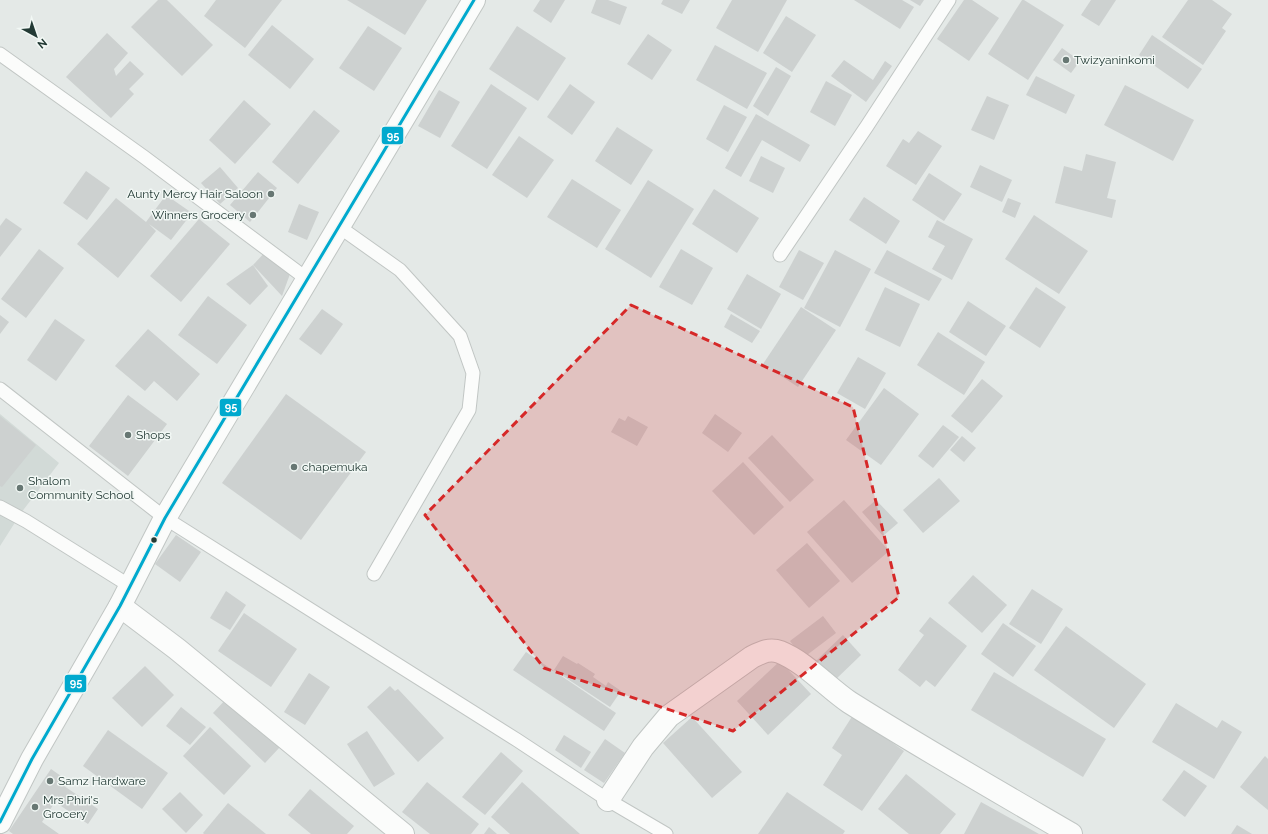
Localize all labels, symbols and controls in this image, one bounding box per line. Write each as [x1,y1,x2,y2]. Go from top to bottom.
north arrow [16,16,56,56]
text: N [35,36,50,51]
place label: Twizyaninkomi [1074,53,1155,67]
marker: Twizyaninkomi [1061,55,1071,65]
line badge: 95 [381,126,404,145]
text: 95 [387,130,399,143]
place label: Aunty Mercy Hair Saloon [127,187,263,201]
marker: Aunty Mercy Hair Saloon [266,189,276,199]
place label: Winners Grocery [152,208,245,222]
marker: Winners Grocery [248,210,258,220]
line badge: 95 [219,398,242,417]
text: 95 [225,401,237,414]
place label: Shops [136,428,171,442]
marker: Shops [123,430,133,440]
place label: chapemuka [302,460,368,474]
marker: chapemuka [289,462,299,472]
place label: Shalom Community School [28,474,135,502]
marker: Shalom Community School [15,483,25,493]
unlabelled marker [149,535,159,545]
line badge: 95 [64,674,87,693]
text: 95 [70,677,82,690]
place label: Samz Hardware [58,774,146,788]
marker: Samz Hardware [45,776,55,786]
place label: Mrs Phiri's Grocery [43,793,99,821]
marker: Mrs Phiri's Grocery [30,802,40,812]

